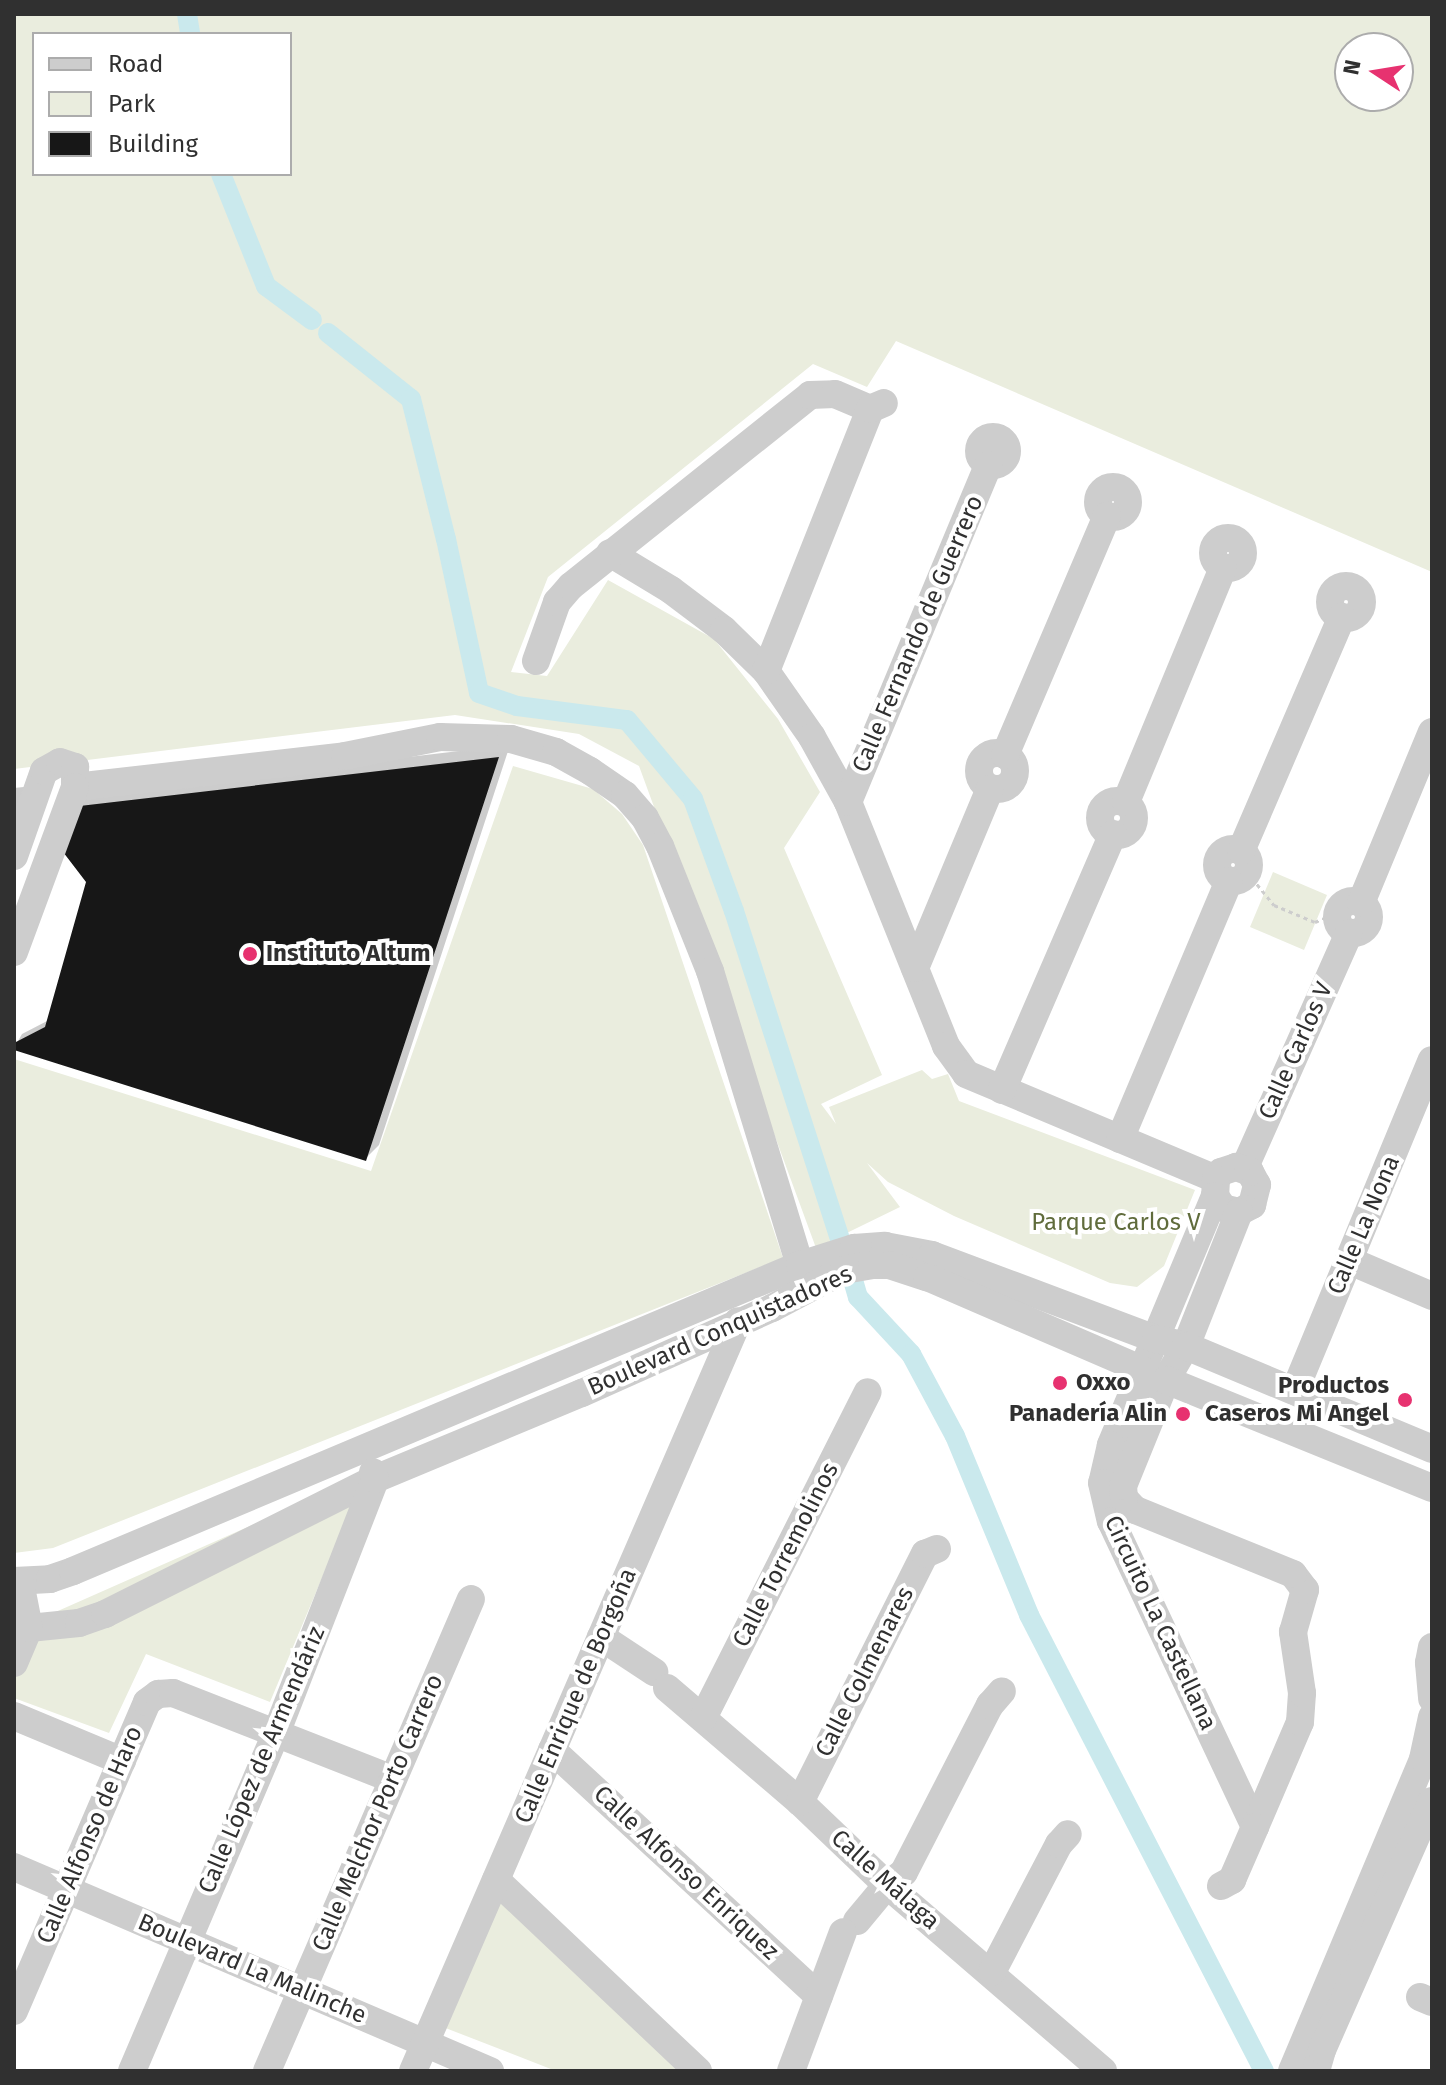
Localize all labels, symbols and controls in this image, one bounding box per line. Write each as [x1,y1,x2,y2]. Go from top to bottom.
legend [32,32,292,176]
north arrow [1334,32,1414,112]
text: Road [108,50,163,78]
text: N [1337,57,1367,77]
text: Park [108,90,155,118]
text: Building [108,130,198,158]
street label: Calle Fernando de Guerrero [847,491,989,777]
place label: Instituto Altum [266,940,431,968]
marker: Instituto Altum [241,945,259,963]
street label: Calle Carlos V [1253,978,1339,1124]
street label: Calle La Nona [1322,1151,1406,1299]
park label: Parque Carlos V [1031,1209,1201,1237]
street label: Boulevard Conquistadores [583,1260,857,1402]
place label: Oxxo [1076,1369,1131,1397]
place label: Productos Caseros Mi Angel [1205,1372,1389,1428]
marker: Oxxo [1051,1374,1069,1392]
marker: Productos Caseros Mi Angel [1396,1391,1414,1409]
place label: Panadería Alin [1009,1400,1167,1428]
marker: Panadería Alin [1174,1405,1192,1423]
street label: Calle Torremolinos [727,1458,845,1652]
street label: Circuito La Castellana [1098,1511,1222,1735]
street label: Calle Enrique de Borgoña [509,1564,643,1828]
street label: Calle Colmenares [810,1582,920,1762]
street label: Calle López de Armendáriz [193,1622,331,1898]
street label: Calle Melchor Porto Carrero [307,1670,449,1956]
street label: Calle Alfonso de Haro [31,1722,149,1948]
street label: Calle Alfonso Enriquez [588,1780,784,1966]
street label: Calle Málaga [825,1824,945,1936]
street label: Boulevard La Malinche [133,1908,371,2030]

